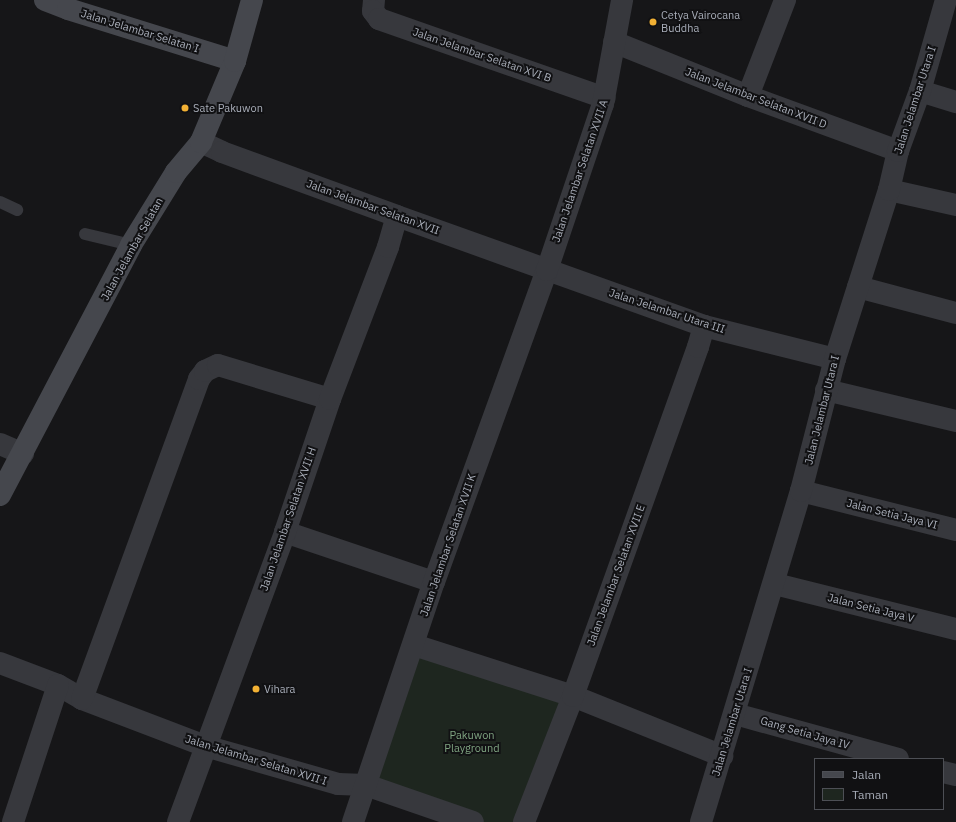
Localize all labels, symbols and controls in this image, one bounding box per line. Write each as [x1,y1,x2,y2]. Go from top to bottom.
street label: Jalan Jelambar Selatan I [80,7,200,55]
place label: Cetya Vairocana Buddha [661,9,740,35]
marker: Cetya Vairocana Buddha [648,17,658,27]
street label: Jalan Jelambar Selatan XVI B [411,25,553,85]
street label: Jalan Jelambar Utara I [891,45,939,155]
street label: Jalan Jelambar Selatan XVII D [683,65,829,131]
street label: Jalan Jelambar Selatan XVII A [549,98,611,244]
place label: Sate Pakuwon [193,101,263,115]
marker: Sate Pakuwon [180,103,190,113]
street label: Jalan Jelambar Selatan XVII [305,177,441,237]
street label: Jalan Jelambar Selatan [98,195,166,303]
street label: Jalan Jelambar Utara III [607,286,727,336]
street label: Jalan Jelambar Utara I [802,354,842,466]
street label: Jalan Jelambar Selatan XVII H [257,446,319,592]
street label: Jalan Jelambar Selatan XVII K [417,472,479,618]
street label: Jalan Setia Jaya VI [845,496,939,532]
street label: Jalan Jelambar Selatan XVII E [584,503,648,647]
street label: Jalan Setia Jaya V [826,591,916,625]
street label: Jalan Jelambar Utara I [709,666,755,778]
place label: Vihara [264,682,295,696]
marker: Vihara [251,684,261,694]
street label: Gang Setia Jaya IV [759,714,851,752]
park label: Pakuwon Playground [444,729,500,755]
street label: Jalan Jelambar Selatan XVII I [184,732,328,788]
legend [814,758,944,810]
text: Jalan [852,767,881,782]
text: Taman [852,787,888,802]

